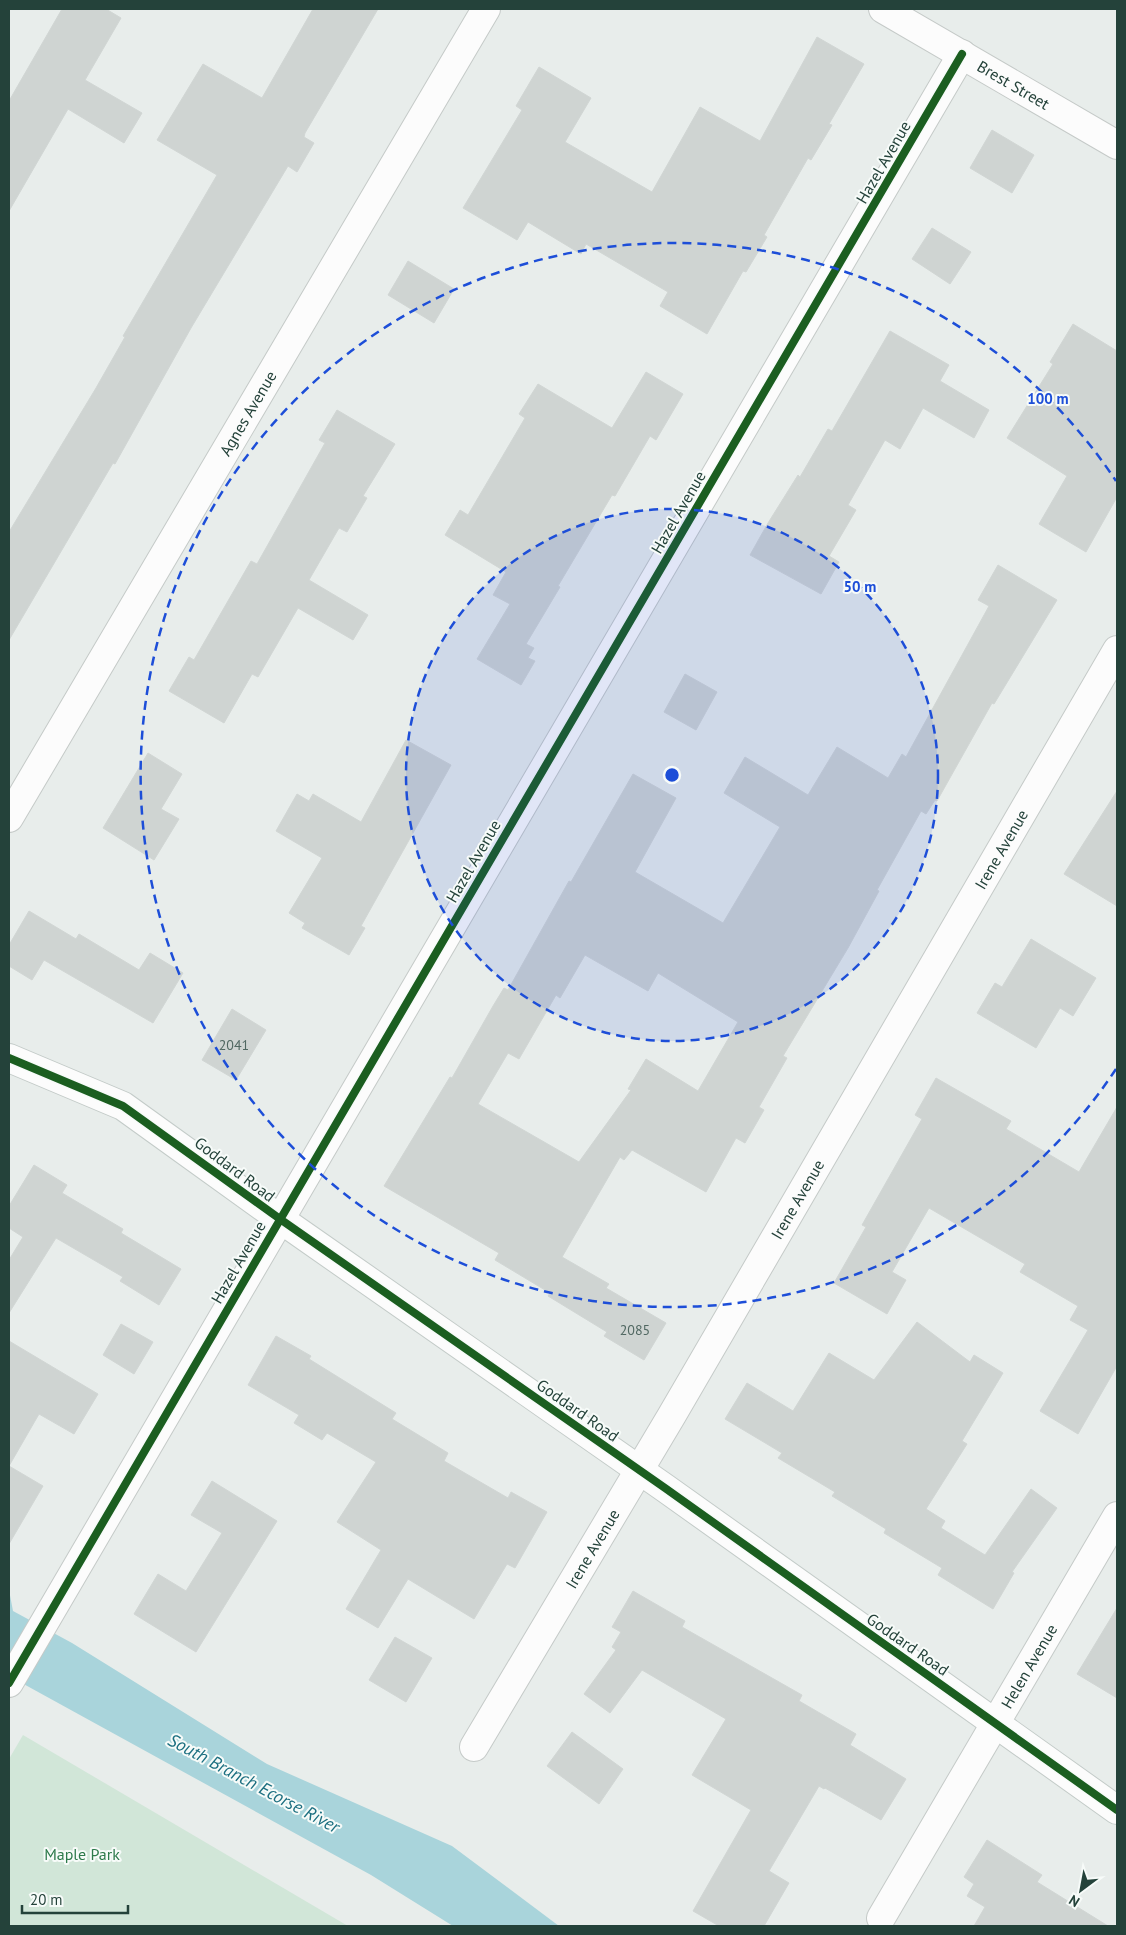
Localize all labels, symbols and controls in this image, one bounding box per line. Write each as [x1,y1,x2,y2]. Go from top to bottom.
street label: Brest Street [974,56,1054,114]
street label: Hazel Avenue [851,117,915,207]
street label: Agnes Avenue [215,367,281,459]
text: 100 m [1027,389,1069,408]
street label: Hazel Avenue [646,467,710,557]
text: 50 m [844,577,876,596]
centre of rings [663,766,681,784]
street label: Irene Avenue [970,806,1032,893]
street label: Hazel Avenue [441,816,505,906]
house number: 2041 [219,1036,249,1054]
street label: Goddard Road [191,1132,279,1206]
street label: Irene Avenue [766,1156,828,1243]
street label: Hazel Avenue [206,1217,270,1307]
house number: 2085 [620,1321,650,1339]
street label: Goddard Road [533,1374,623,1446]
street label: Irene Avenue [561,1505,624,1592]
street label: Goddard Road [863,1608,953,1680]
street label: Helen Avenue [996,1620,1061,1712]
water label: South Branch Ecorse River [164,1728,345,1839]
park label: Maple Park [44,1844,120,1864]
north arrow [1056,1865,1106,1915]
scale bar [22,1882,129,1914]
text: 20 m [30,1890,63,1909]
text: N [1065,1891,1083,1911]

